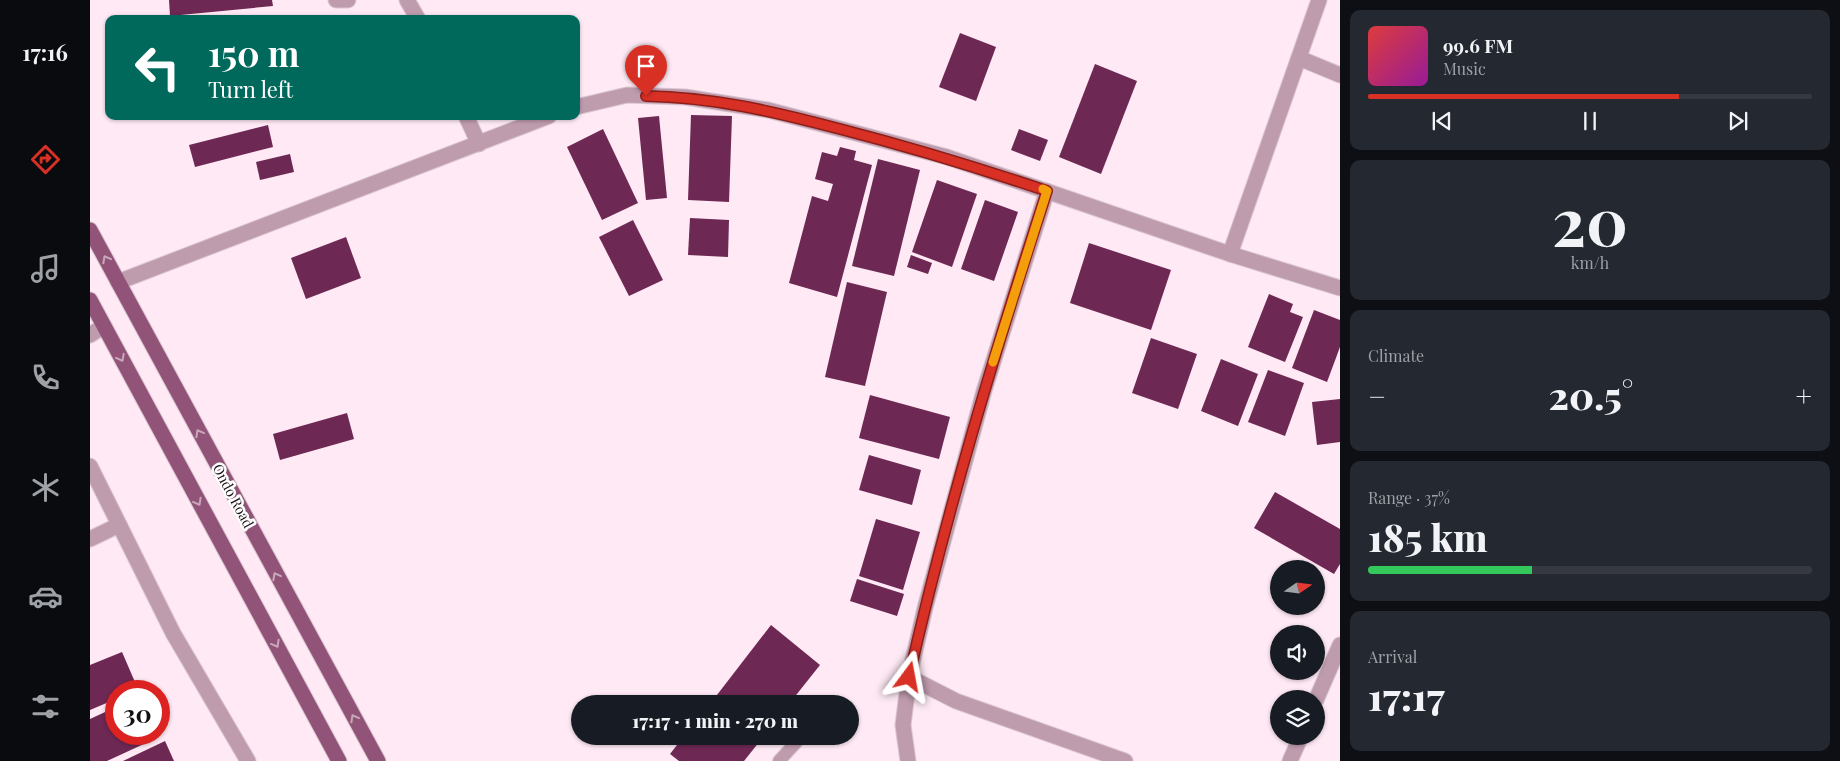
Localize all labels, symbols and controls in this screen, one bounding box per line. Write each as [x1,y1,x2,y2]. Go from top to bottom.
text: 150 m [208,29,299,76]
text: 99.6 FM [1443,32,1513,58]
icon: left [125,35,190,100]
text: 17:16 [22,37,68,67]
pin [625,45,667,96]
icon: arrive [632,52,660,80]
text: Music [1443,58,1486,79]
text: Turn left [208,74,293,104]
icon: previous [1428,107,1456,135]
icon: pause [1576,107,1604,135]
icon: next [1724,107,1752,135]
icon: directions [28,142,63,177]
text: 20 [1552,176,1628,262]
icon: music [28,251,63,286]
text: km/h [1571,252,1609,273]
one-way arrow [102,255,112,264]
text: Climate [1368,345,1424,366]
one-way arrow [115,353,125,362]
icon: phone [28,360,63,395]
text: 20.5° [1548,369,1633,420]
text: − [1368,377,1386,414]
text: + [1796,377,1812,414]
one-way arrow [195,429,205,438]
street label: Ondo Road [209,460,258,531]
icon: climate [28,470,63,505]
text: Range · 37% [1368,487,1450,508]
one-way arrow [191,497,201,506]
text: 185 km [1368,511,1488,562]
north arrow [1270,560,1325,615]
map controls [1270,560,1325,745]
one-way arrow [272,572,282,581]
icon: car [28,579,63,614]
button: sound [1270,625,1325,680]
one-way arrow [270,639,280,648]
text: Arrival [1368,646,1417,667]
position arrow [882,650,934,702]
text: 17:17 [1368,670,1445,721]
speed limit sign: 30 [105,680,170,745]
icon: filters [28,689,63,724]
button: layers [1270,690,1325,745]
text: 17:17 · 1 min · 270 m [632,707,798,733]
one-way arrow [350,715,360,724]

